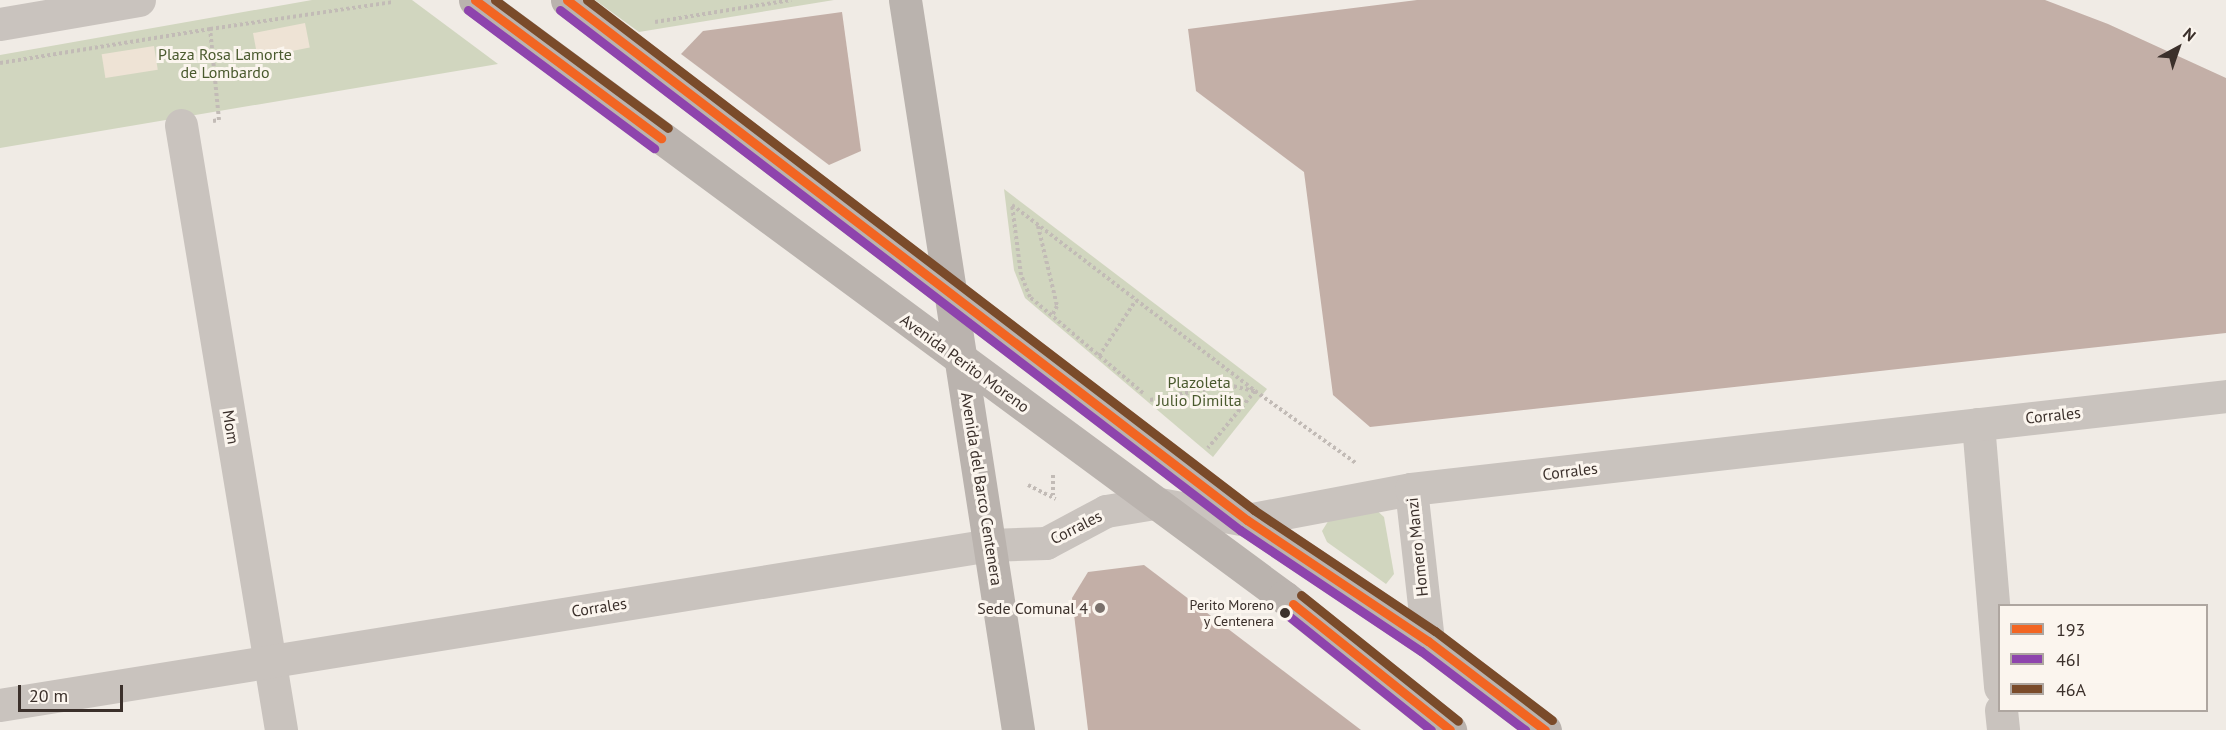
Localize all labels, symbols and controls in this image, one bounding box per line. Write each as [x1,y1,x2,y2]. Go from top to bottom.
north arrow [2148,18,2208,78]
text: N [2179,23,2200,45]
park label: Plaza Rosa Lamorte de Lombardo [158,44,292,82]
street label: Avenida Perito Moreno [897,310,1033,416]
park label: Plazoleta Julio Dimilta [1156,372,1242,410]
street label: Avenida del Barco Centenera [957,391,1007,587]
street label: Corrales [2024,403,2082,427]
street label: Mom [219,409,243,445]
street label: Corrales [1541,458,1599,484]
street label: Homero Manzi [1402,497,1432,597]
street label: Corrales [1047,506,1105,548]
street label: Corrales [570,593,628,621]
place label: Perito Moreno y Centenera [1190,597,1274,630]
place label: Sede Comunal 4 [977,598,1088,618]
marker: Sede Comunal 4 [1093,601,1107,615]
legend [1998,604,2208,712]
marker: Perito Moreno y Centenera [1279,607,1291,619]
text: 193 [2056,618,2085,641]
text: 46I [2056,648,2081,671]
scale bar [21,673,126,711]
text: 46A [2056,678,2086,701]
text: 20 m [29,684,68,707]

